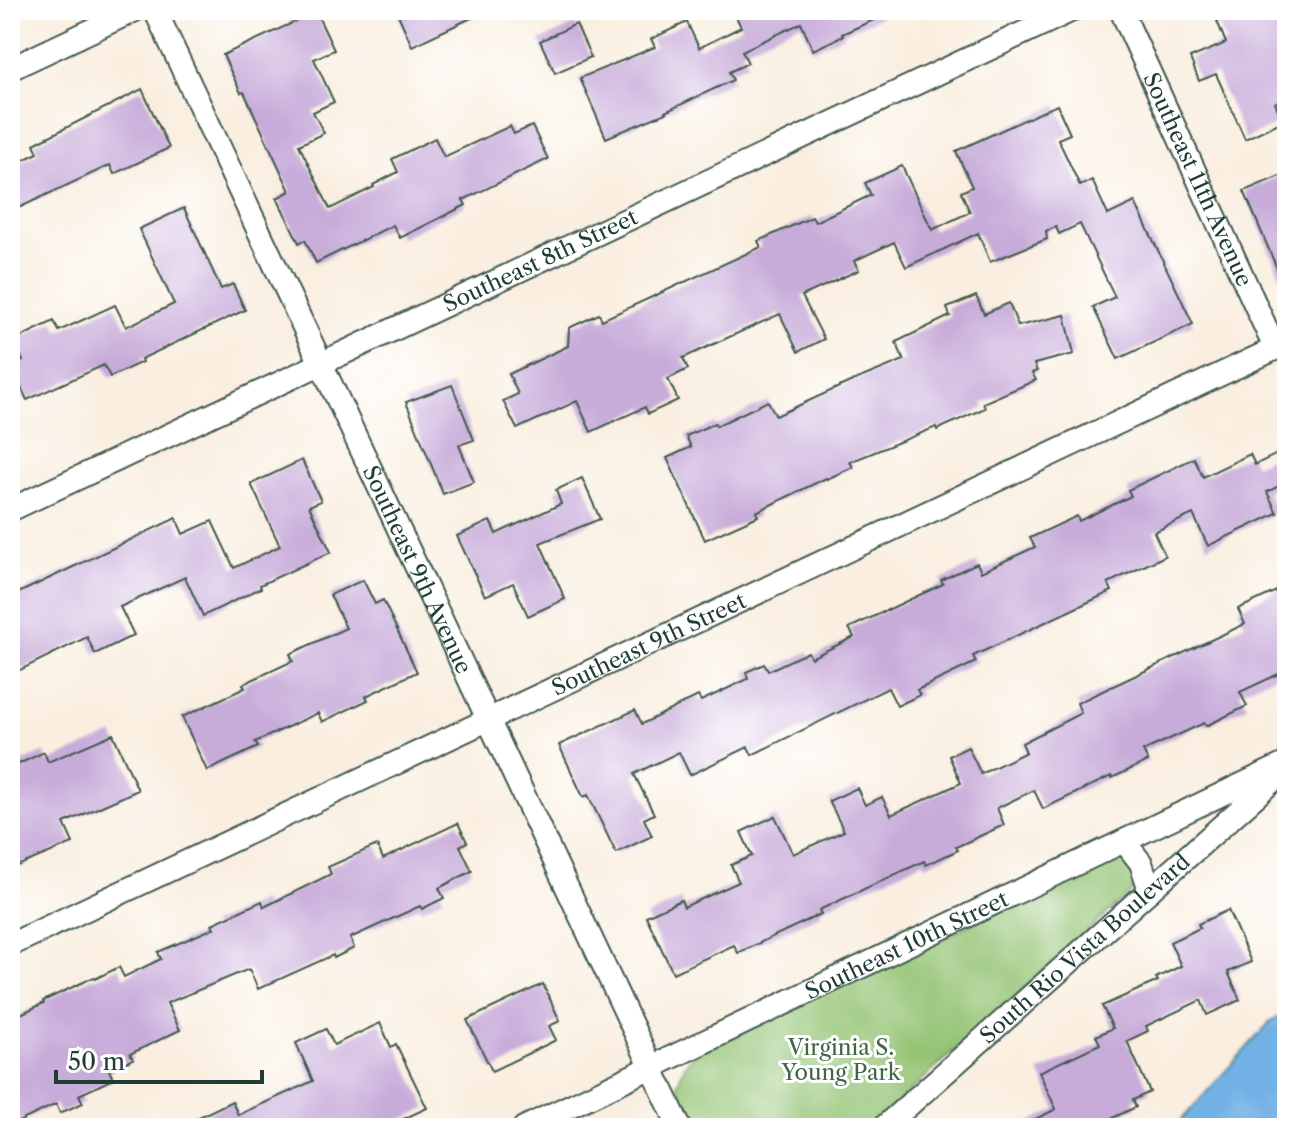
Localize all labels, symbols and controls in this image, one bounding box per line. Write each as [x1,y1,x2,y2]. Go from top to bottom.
street label: Southeast 11th Avenue [1137,68,1258,291]
street label: Southeast 8th Street [439,203,642,318]
street label: Southeast 9th Avenue [357,461,478,678]
street label: Southeast 9th Street [547,587,750,702]
street label: South Rio Vista Boulevard [974,848,1195,1049]
street label: Southeast 10th Street [801,885,1013,1006]
scale bar [56,1034,262,1084]
park label: Virginia S. Young Park [780,1034,902,1086]
text: 50 m [68,1047,125,1076]

